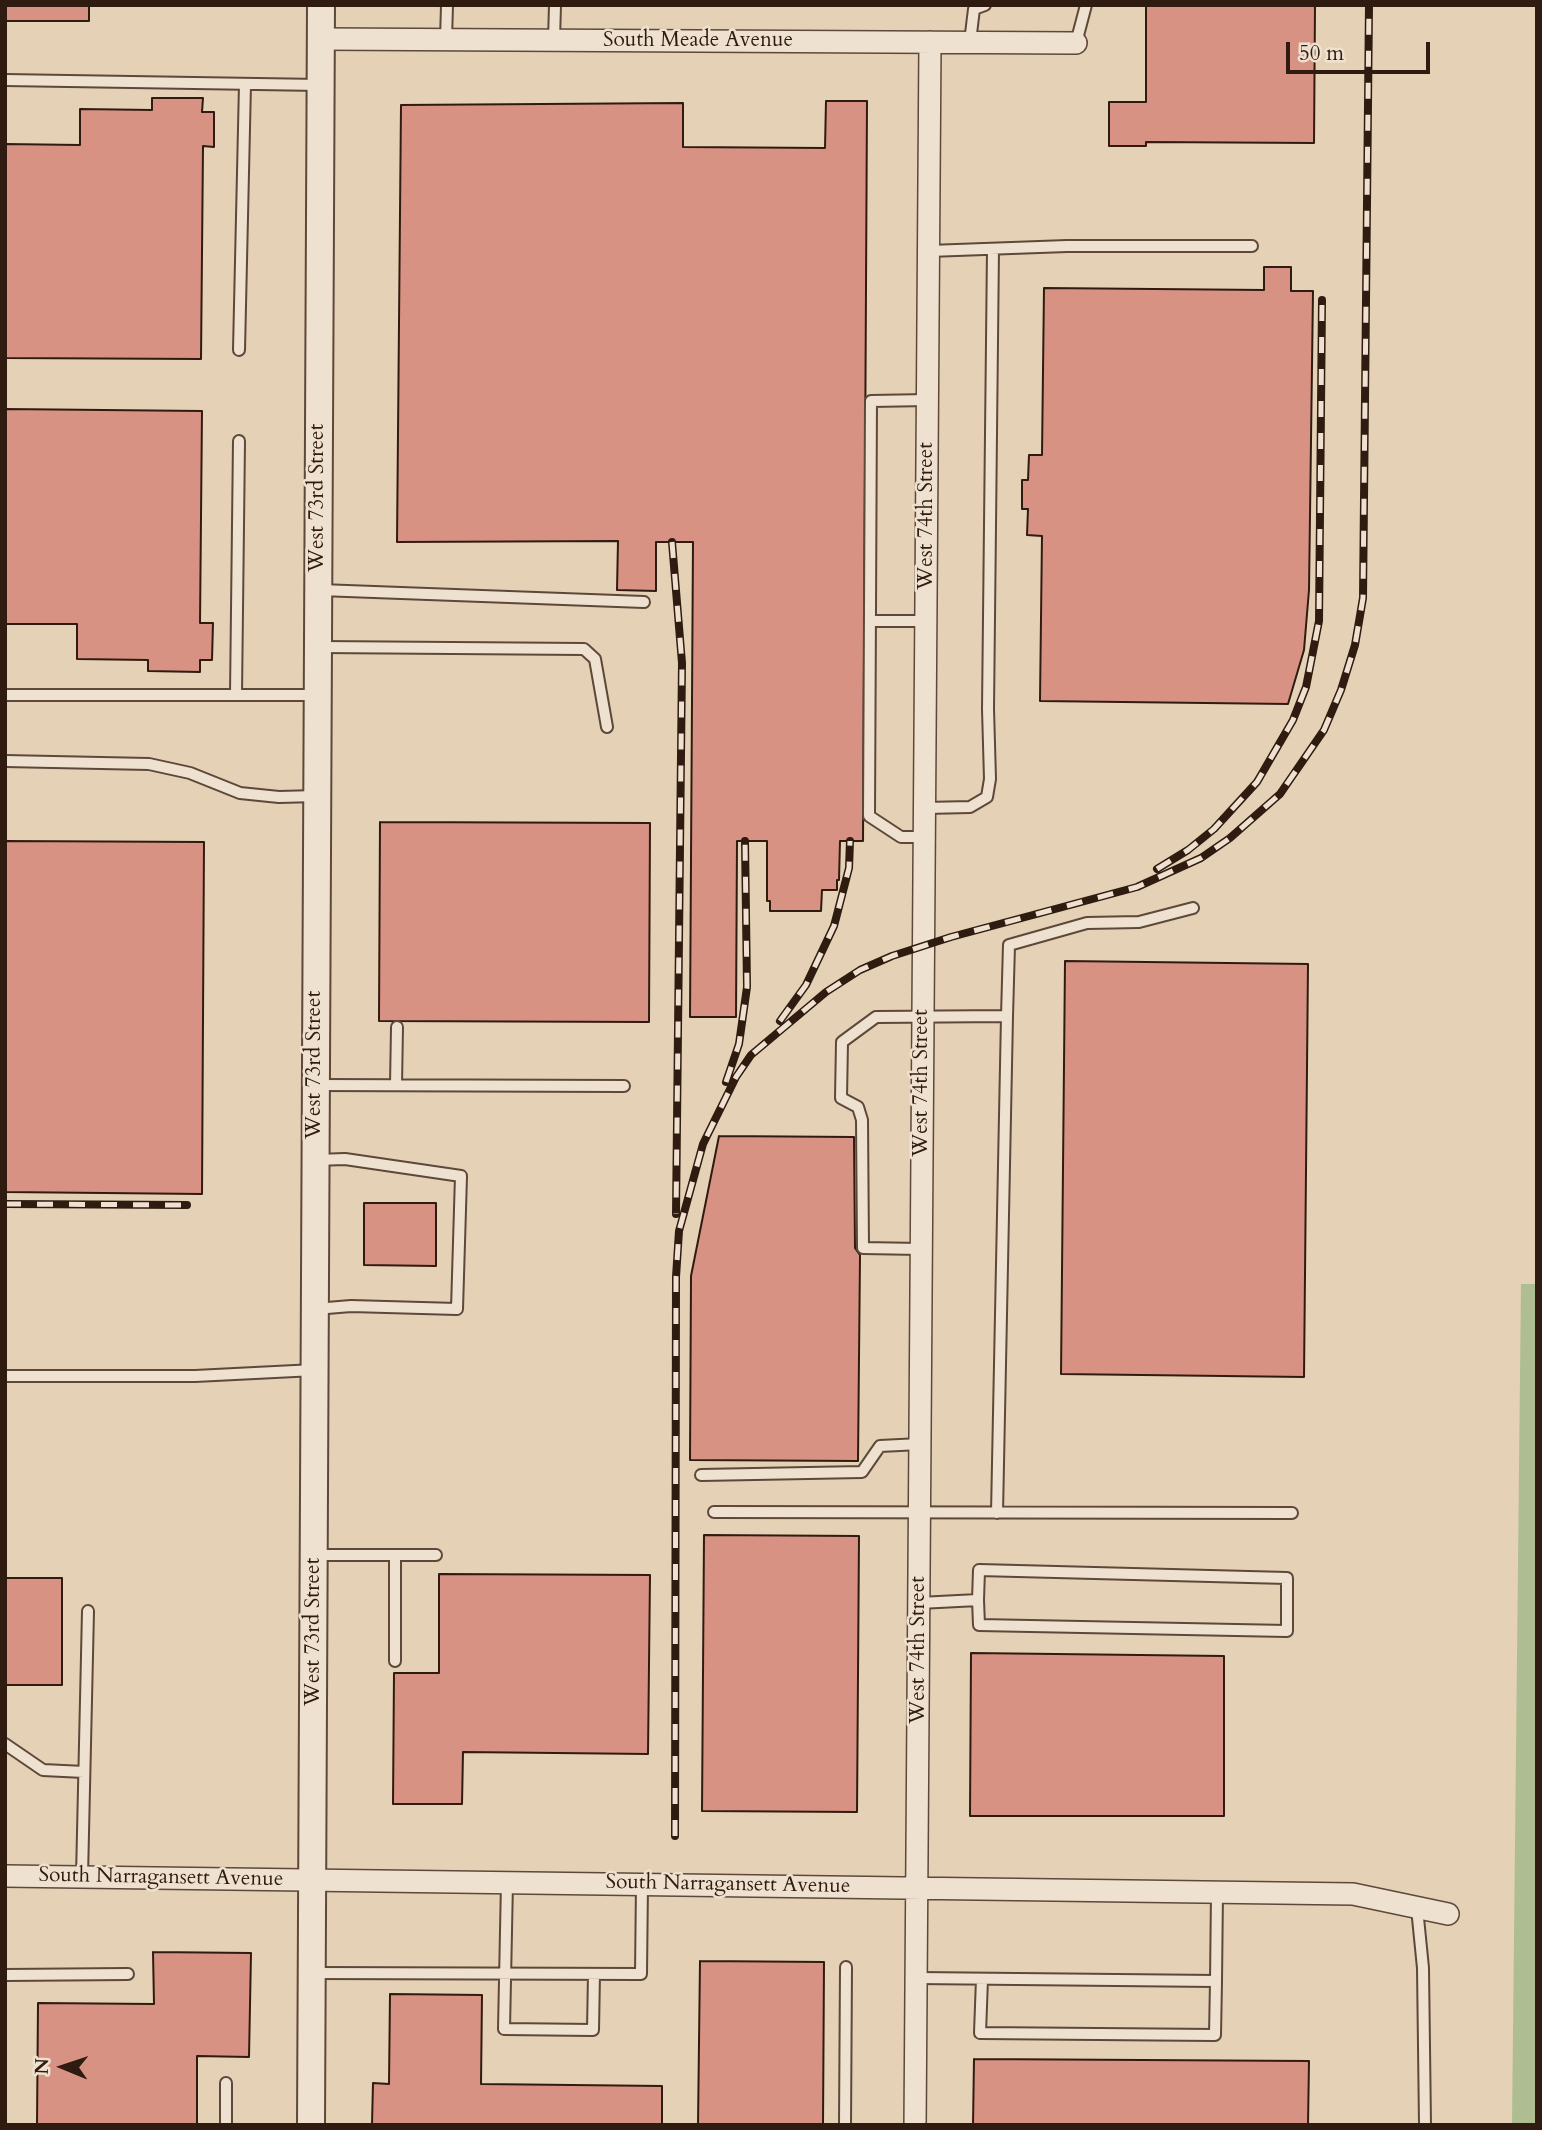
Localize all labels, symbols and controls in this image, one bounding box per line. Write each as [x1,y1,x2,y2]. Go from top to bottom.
street label: South Meade Avenue [603,28,793,54]
scale bar [1290,28,1434,72]
text: 50 m [1299,39,1344,68]
street label: West 73rd Street [305,424,331,572]
street label: West 74th Street [914,442,940,590]
street label: West 73rd Street [302,991,328,1139]
street label: West 74th Street [909,1009,935,1157]
street label: West 73rd Street [301,1558,327,1706]
street label: West 74th Street [906,1576,932,1724]
street label: South Narragansett Avenue [38,1863,284,1893]
street label: South Narragansett Avenue [605,1870,851,1900]
north arrow [28,2032,98,2102]
text: N [29,2058,55,2075]

